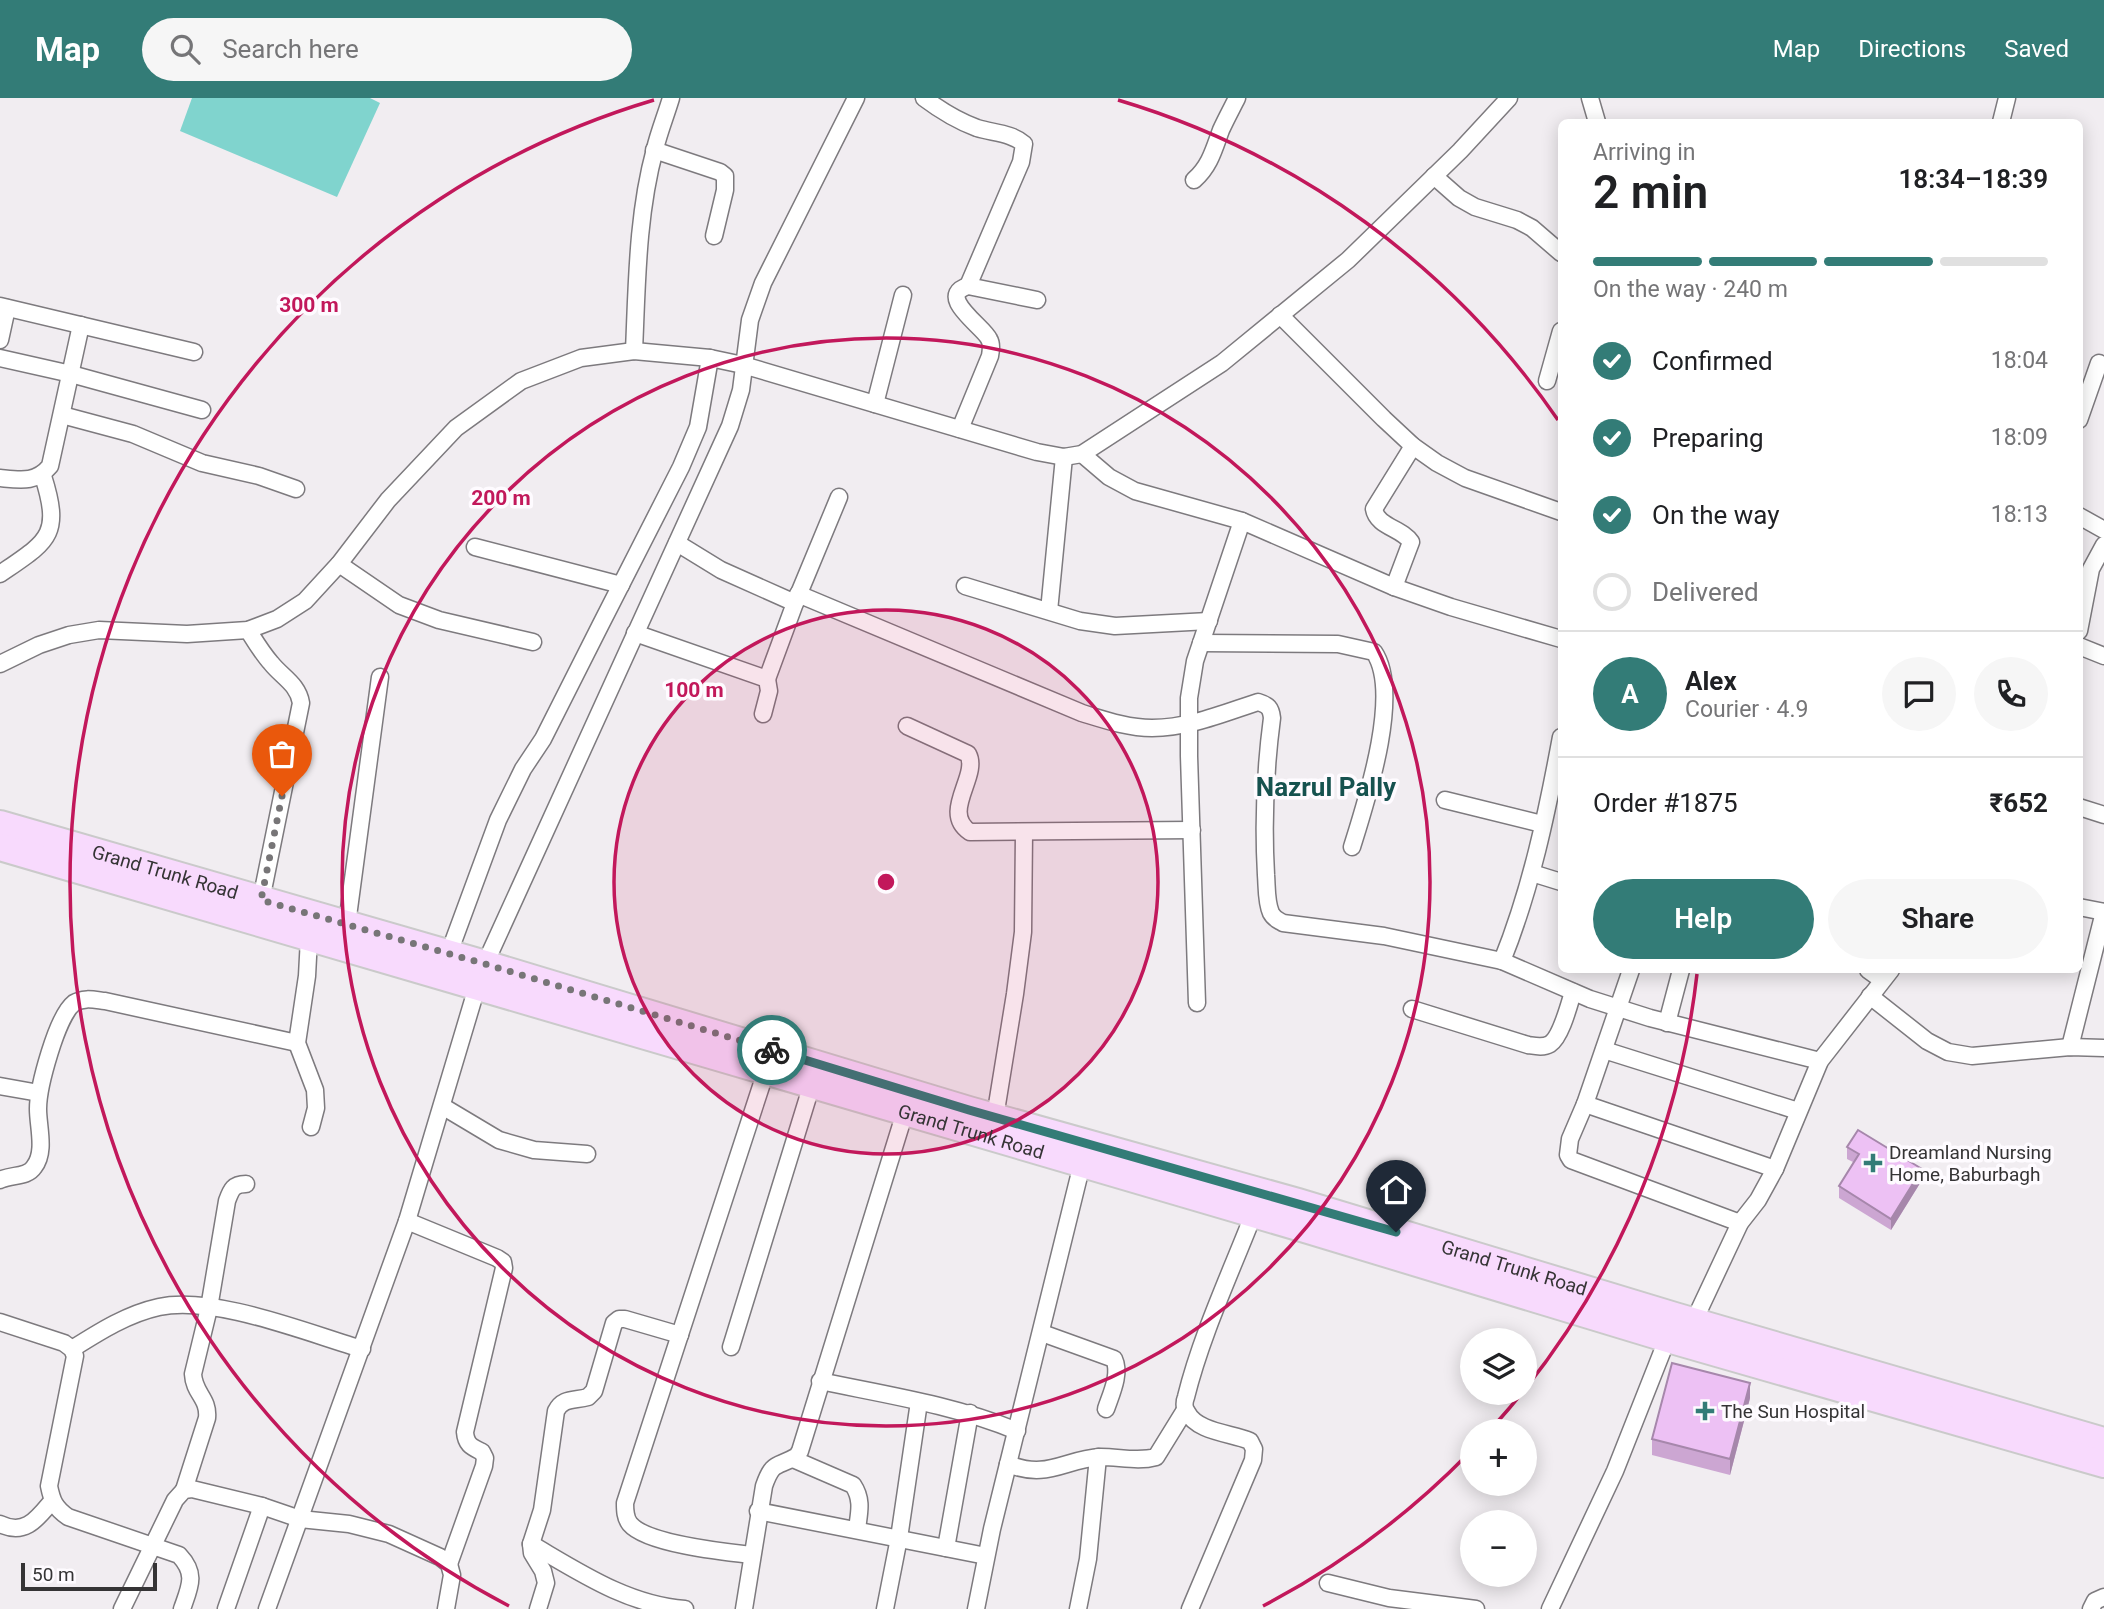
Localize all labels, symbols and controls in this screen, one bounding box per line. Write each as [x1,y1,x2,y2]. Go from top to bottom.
search box [142,18,632,81]
text: Map [35,30,100,69]
icon: search [166,30,204,68]
text: Search here [222,34,359,64]
text: Map [1773,35,1820,63]
text: Directions [1858,35,1966,63]
text: Saved [2004,35,2069,63]
text: Arriving in [1593,139,1696,166]
text: 18:34–18:39 [1898,164,2048,194]
text: 2 min [1593,165,1708,219]
text: On the way · 240 m [1593,276,1788,303]
text: 300 m [279,293,339,317]
icon: check [1593,342,1631,380]
text: Confirmed [1652,346,1773,376]
text: 18:04 [1991,347,2048,374]
icon: check [1593,419,1631,457]
text: Preparing [1652,423,1764,453]
text: 18:09 [1991,424,2048,451]
text: 200 m [471,486,531,510]
icon: check [1593,496,1631,534]
text: On the way [1652,500,1780,530]
text: 18:13 [1991,501,2048,528]
text: Delivered [1652,577,1759,607]
button: chat [1882,657,1956,731]
button: phone [1974,657,2048,731]
text: Alex [1685,666,1737,696]
text: 100 m [664,678,724,702]
text: A [1621,679,1639,709]
text: Courier · 4.9 [1685,696,1808,723]
pin [252,724,312,796]
icon: bag [263,735,301,773]
district label: Nazrul Pally [1256,772,1397,802]
text: Order #1875 [1593,788,1738,818]
text: ₹652 [1990,788,2048,818]
street label: Grand Trunk Road [89,840,241,904]
centre of rings [874,870,898,894]
button: Help [1593,879,1814,959]
button: Share [1828,879,2048,959]
courier [737,1015,807,1085]
icon: bike [753,1031,791,1069]
street label: Grand Trunk Road [895,1100,1047,1164]
place label: Dreamland Nursing Home, Baburbagh [1889,1141,2052,1186]
marker: Dreamland Nursing Home, Baburbagh [1863,1153,1883,1173]
pin [1366,1160,1426,1232]
icon: home [1377,1171,1415,1209]
street label: Grand Trunk Road [1439,1235,1590,1301]
map controls [1460,1328,1537,1587]
button: layers [1460,1328,1537,1405]
place label: The Sun Hospital [1721,1400,1865,1423]
marker: The Sun Hospital [1695,1401,1715,1421]
button: + [1460,1419,1537,1496]
button: − [1460,1510,1537,1587]
scale bar [21,1560,158,1592]
text: 50 m [32,1563,75,1586]

